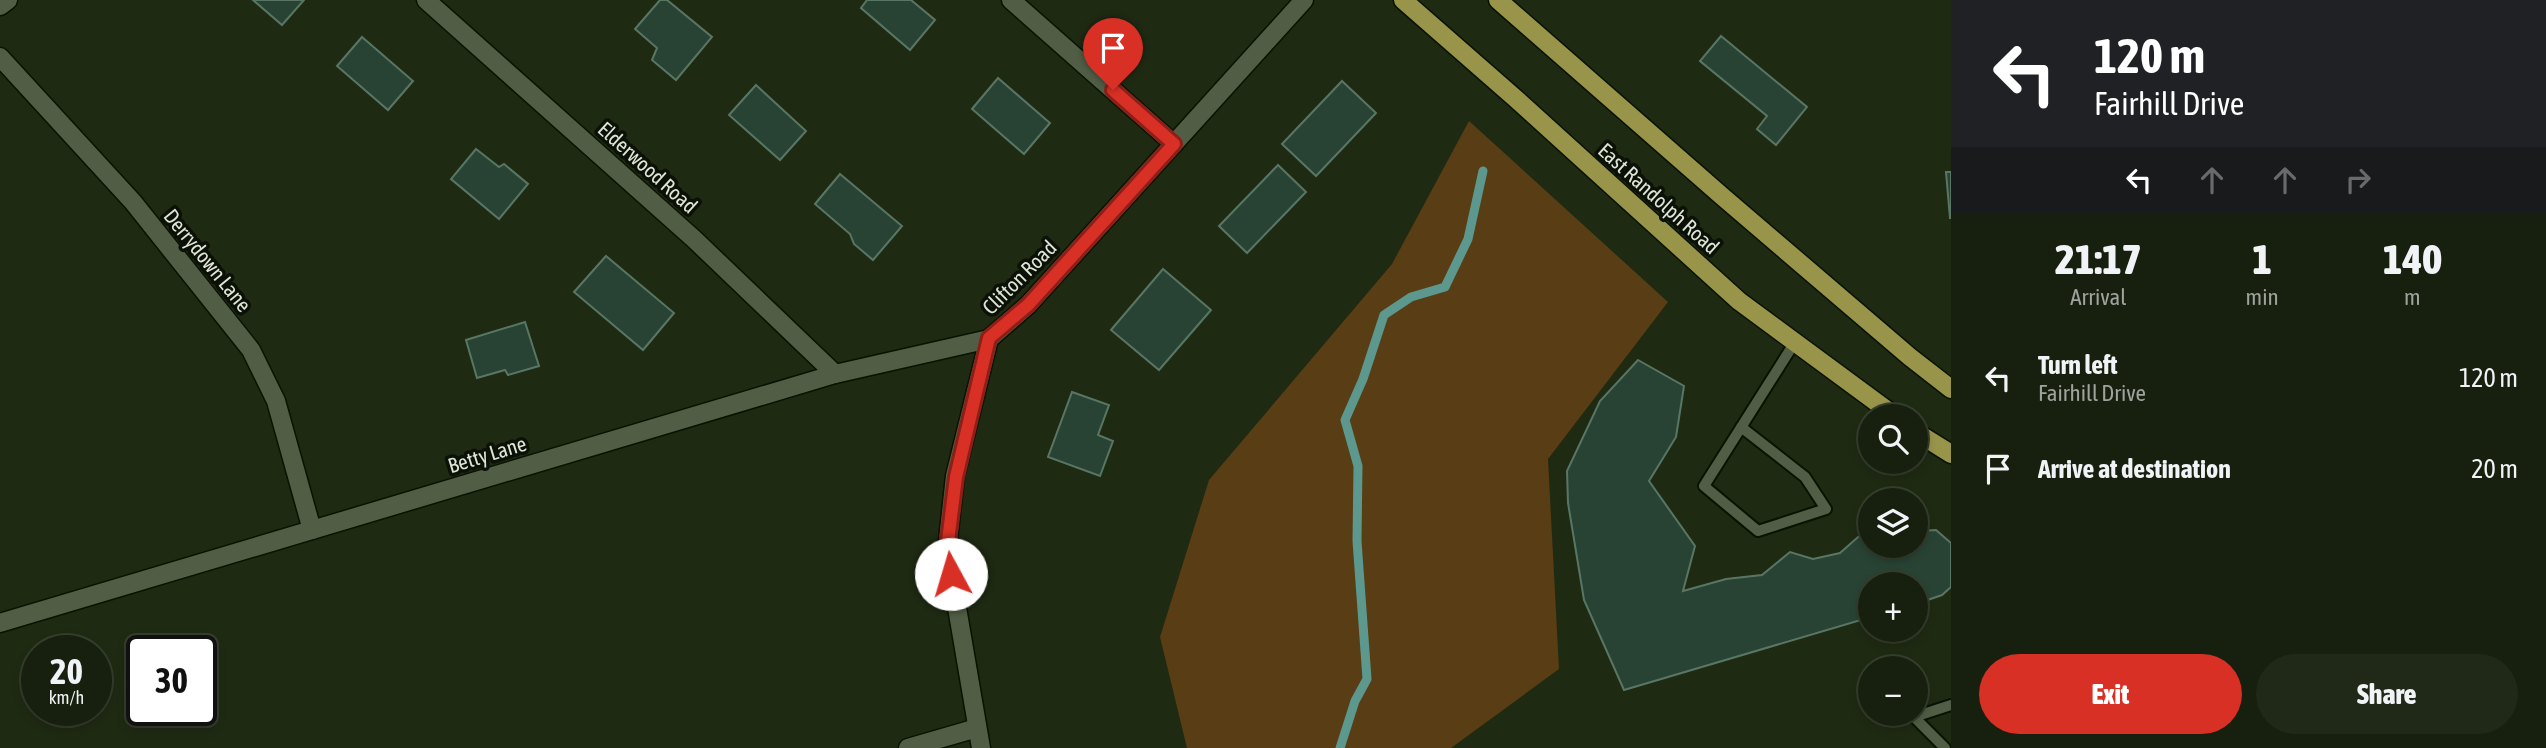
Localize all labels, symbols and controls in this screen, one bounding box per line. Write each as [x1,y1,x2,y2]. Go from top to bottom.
pin [1083,18,1143,90]
text: 120 m [2094,27,2205,83]
icon: left [1979,28,2070,119]
icon: arrive [1094,29,1132,67]
text: Fairhill Drive [2094,85,2244,122]
street label: Elderwood Road [594,116,702,218]
street label: East Randolph Road [1594,138,1724,258]
icon: left [2120,161,2158,199]
icon: ahead [2193,161,2231,199]
icon: ahead [2266,161,2304,199]
icon: right [2339,161,2377,199]
street label: Derrydown Lane [159,204,257,316]
street label: Clifton Road [977,235,1061,319]
text: 21:17 [2055,235,2142,283]
text: 1 [2252,235,2272,283]
text: 140 [2383,235,2442,283]
text: Arrival [2070,284,2126,310]
text: min [2246,284,2279,310]
text: m [2404,284,2421,310]
text: Turn left [2038,350,2118,380]
icon: left [1979,359,2017,397]
text: 120 m [2459,363,2518,393]
text: Fairhill Drive [2038,380,2146,406]
map controls [1858,404,1928,726]
button: search [1858,404,1928,474]
street label: Betty Lane [445,431,529,477]
icon: arrive [1979,450,2017,488]
text: Arrive at destination [2038,454,2231,484]
text: 20 m [2471,454,2518,484]
button: layers [1858,488,1928,558]
position arrow [914,537,988,611]
button: + [1858,572,1928,642]
speed limit sign: 30 [126,635,217,726]
text: 20 [50,651,83,691]
button: Exit [1979,654,2242,734]
button: Share [2256,654,2518,734]
button: − [1858,656,1928,726]
text: km/h [49,687,84,708]

